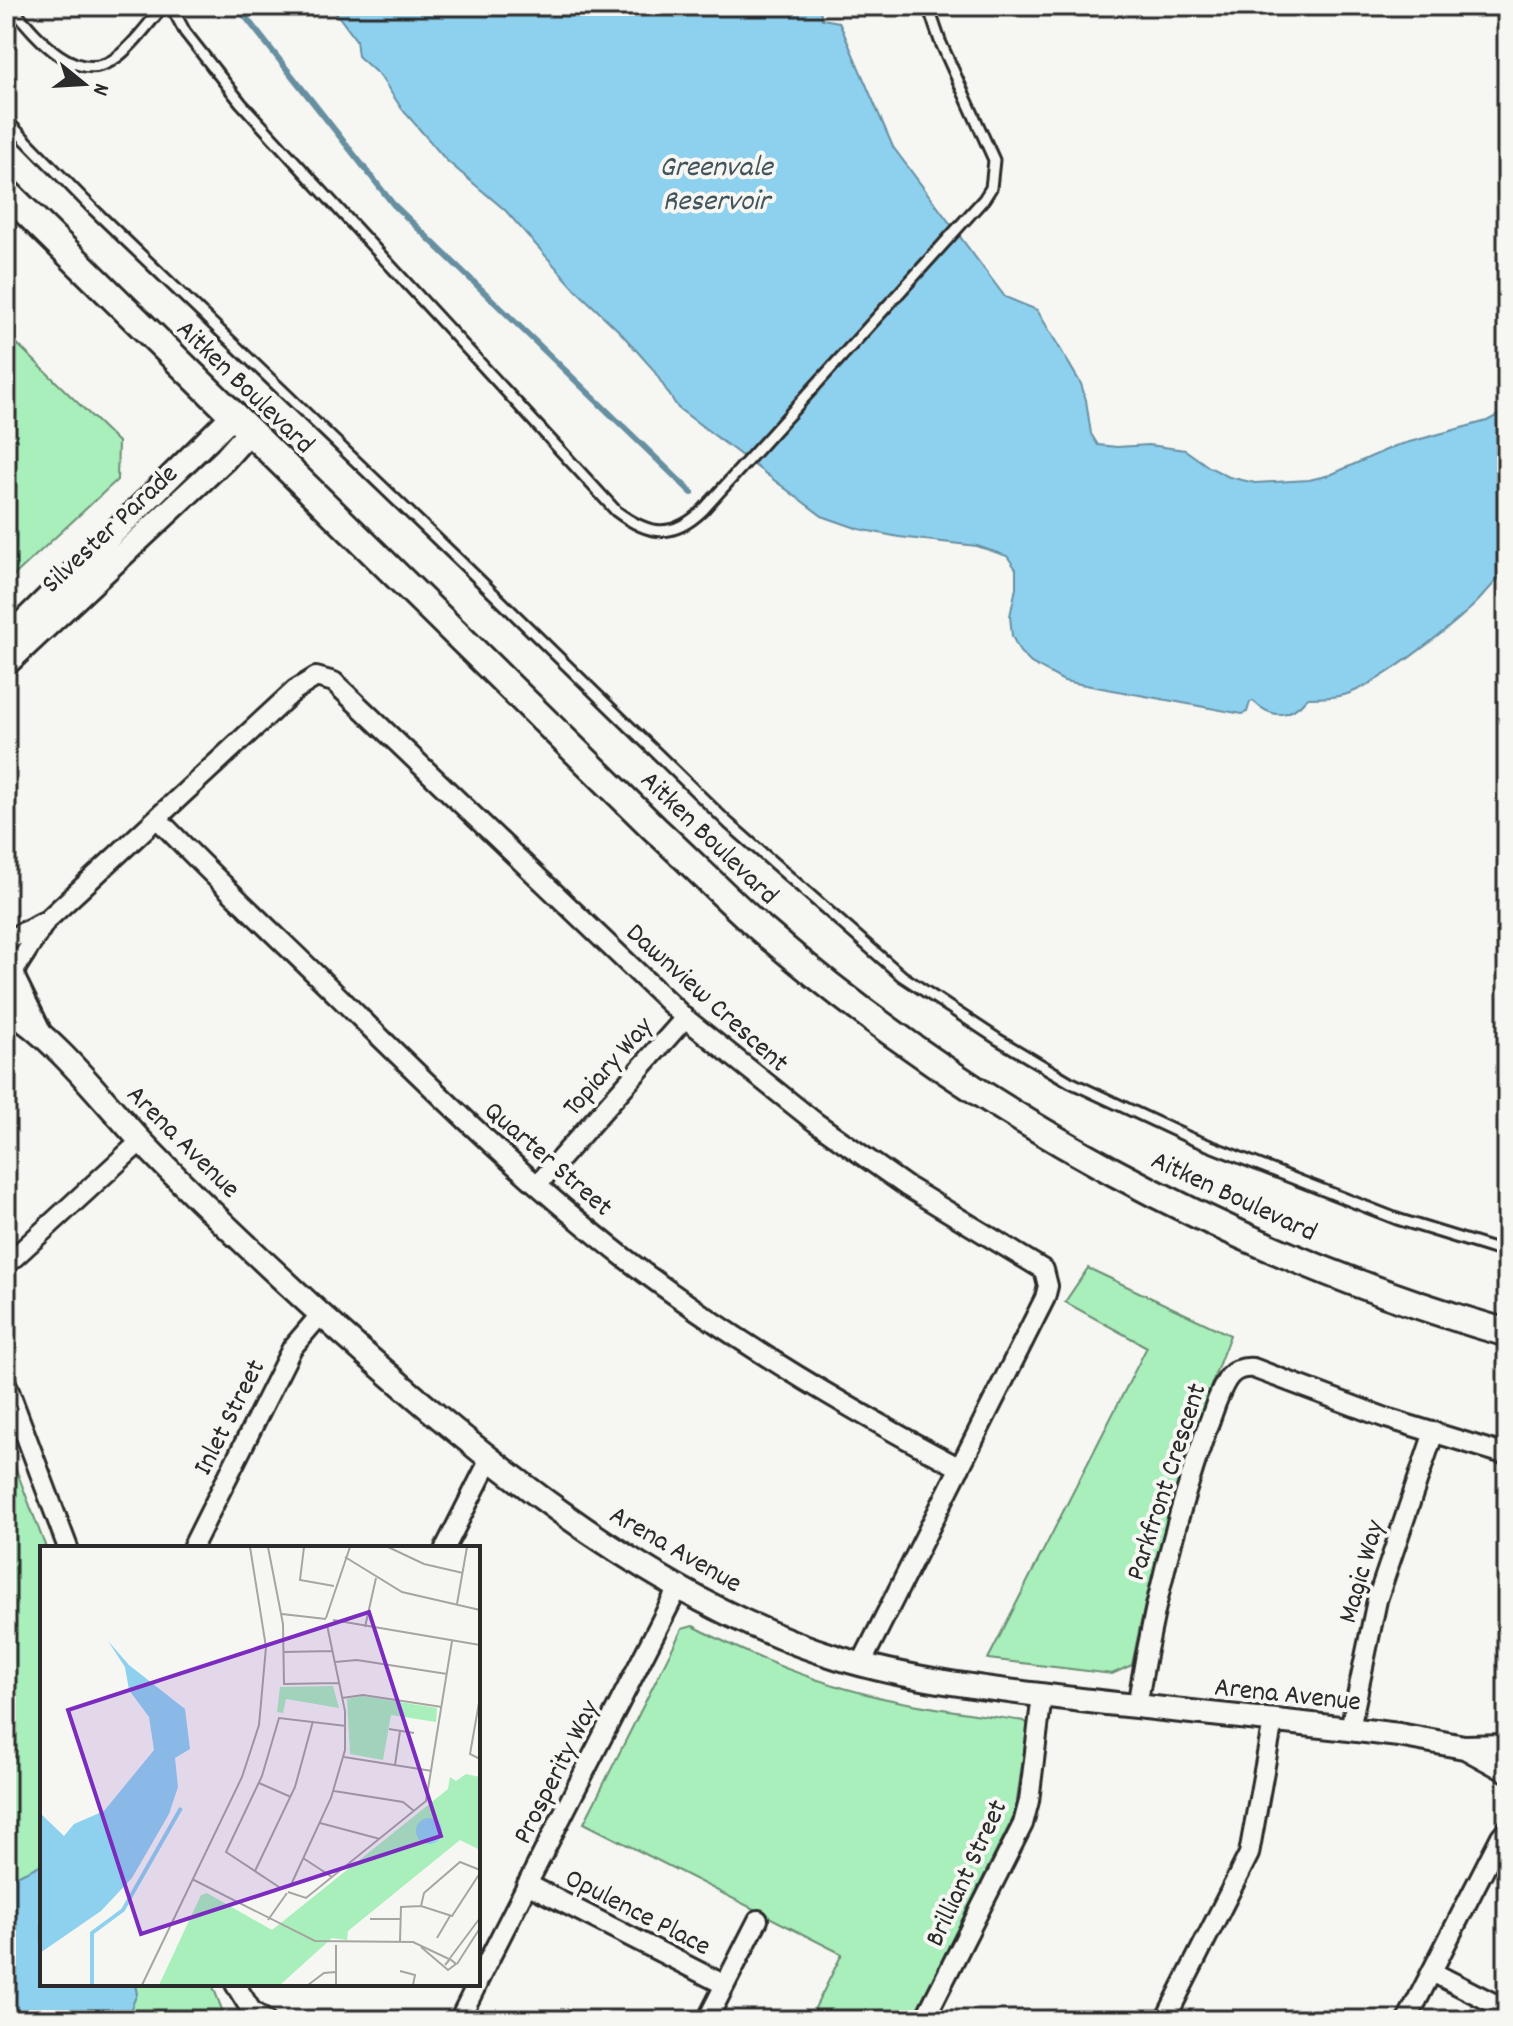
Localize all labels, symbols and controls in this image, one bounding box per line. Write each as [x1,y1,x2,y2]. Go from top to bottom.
north arrow [44,44,124,124]
text: N [83,79,116,99]
water label: Greenvale Reservoir [659,148,775,225]
street label: Aitken Boulevard [165,312,322,465]
street label: Silvester Parade [34,457,189,605]
street label: Aitken Boulevard [629,763,786,916]
street label: Dawnview Crescent [615,915,796,1084]
street label: Topiary Way [555,1009,665,1127]
street label: Arena Avenue [115,1077,248,1210]
street label: Quarter Street [473,1093,620,1228]
street label: Aitken Boulevard [1143,1143,1322,1254]
street label: Inlet Street [185,1353,278,1483]
street label: Parkfront Crescent [1118,1379,1219,1586]
street label: Arena Avenue [601,1497,748,1605]
street label: Magic Way [1330,1516,1398,1628]
inset map [40,1546,480,1986]
street label: Arena Avenue [1212,1669,1363,1725]
street label: Prosperity Way [505,1694,612,1852]
street label: Brilliant Street [917,1794,1020,1954]
street label: Opulence Place [557,1861,717,1968]

